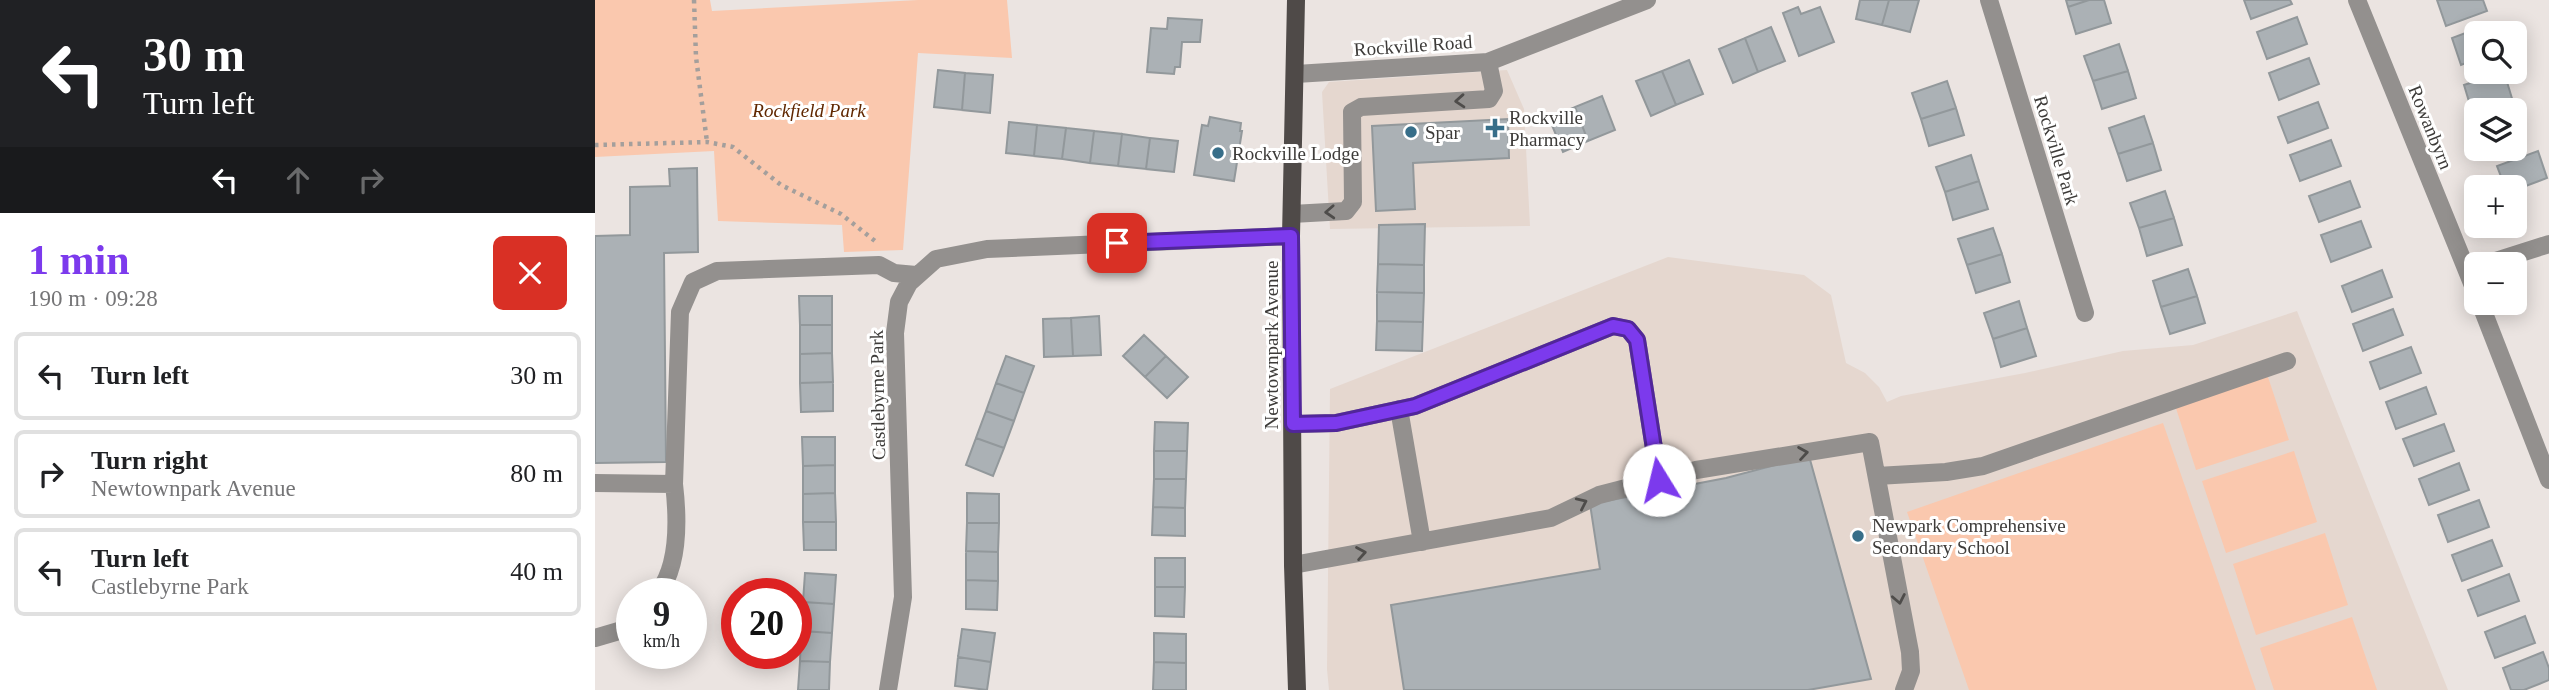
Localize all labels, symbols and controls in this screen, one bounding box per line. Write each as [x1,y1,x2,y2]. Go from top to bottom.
map controls [2464,21,2527,315]
button: search [2464,21,2527,84]
text: 30 m [143,27,245,82]
icon: left [28,28,119,119]
street label: Rockville Road [1353,31,1473,60]
street label: Rowanbyrn [2404,82,2457,173]
text: Turn left [143,85,255,121]
one-way arrow [1454,93,1465,108]
street label: Rockville Park [2030,93,2083,208]
button: layers [2464,98,2527,161]
park label: Rockfield Park [751,100,866,121]
place label: Rockville Pharmacy [1509,107,1585,150]
marker: Rockville Pharmacy [1487,120,1503,136]
place label: Spar [1425,122,1461,143]
marker: Spar [1403,124,1419,140]
place label: Rockville Lodge [1232,143,1359,164]
marker: Rockville Lodge [1210,145,1226,161]
icon: left [206,161,244,199]
icon: ahead [279,161,317,199]
icon: right [352,161,390,199]
button: + [2464,175,2527,238]
one-way arrow [1324,204,1335,219]
pin [1087,213,1147,273]
icon: arrive [1098,224,1136,262]
button: close [493,236,567,310]
text: 1 min [28,237,130,283]
button: − [2464,252,2527,315]
street label: Newtownpark Avenue [1261,260,1282,430]
text: 190 m · 09:28 [28,286,158,311]
street label: Castlebyrne Park [866,329,889,460]
icon: left [32,357,70,395]
text: Turn left [91,361,189,390]
text: 30 m [510,361,563,390]
position arrow [1622,443,1696,517]
text: Turn right [91,446,208,475]
one-way arrow [1797,446,1809,461]
icon: right [32,455,70,493]
text: 80 m [510,459,563,488]
text: Newtownpark Avenue [91,476,296,501]
one-way arrow [1575,498,1587,512]
place label: Newpark Comprehensive Secondary School [1872,515,2066,558]
marker: Newpark Comprehensive Secondary School [1850,528,1866,544]
text: Turn left [91,544,189,573]
one-way arrow [1355,546,1367,561]
icon: left [32,553,70,591]
text: 40 m [510,557,563,586]
text: Castlebyrne Park [91,574,249,599]
speed limit sign: 20 [721,578,812,669]
one-way arrow [1891,593,1906,605]
text: 9 [653,595,670,634]
text: km/h [643,631,680,651]

